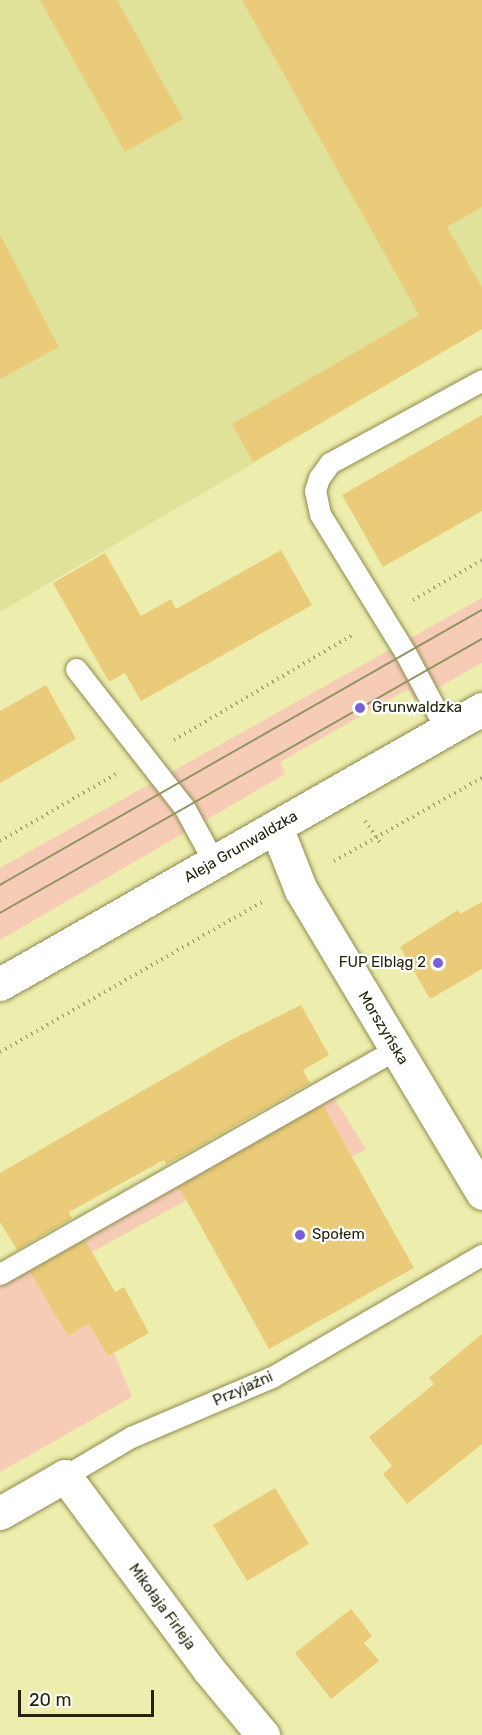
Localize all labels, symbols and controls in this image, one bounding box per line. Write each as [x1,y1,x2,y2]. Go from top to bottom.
place label: Grunwaldzka [372,699,462,717]
marker: Grunwaldzka [353,701,367,715]
street label: Aleja Grunwaldzka [181,807,301,887]
place label: FUP Elbląg 2 [338,954,426,972]
marker: FUP Elbląg 2 [431,956,445,970]
street label: Morszyńska [354,988,412,1068]
place label: Społem [312,1226,365,1244]
marker: Społem [293,1228,307,1242]
street label: Przyjaźni [210,1368,276,1410]
street label: Mikołaja Firleja [125,1560,199,1654]
scale bar [21,1678,158,1716]
text: 20 m [29,1689,71,1711]

